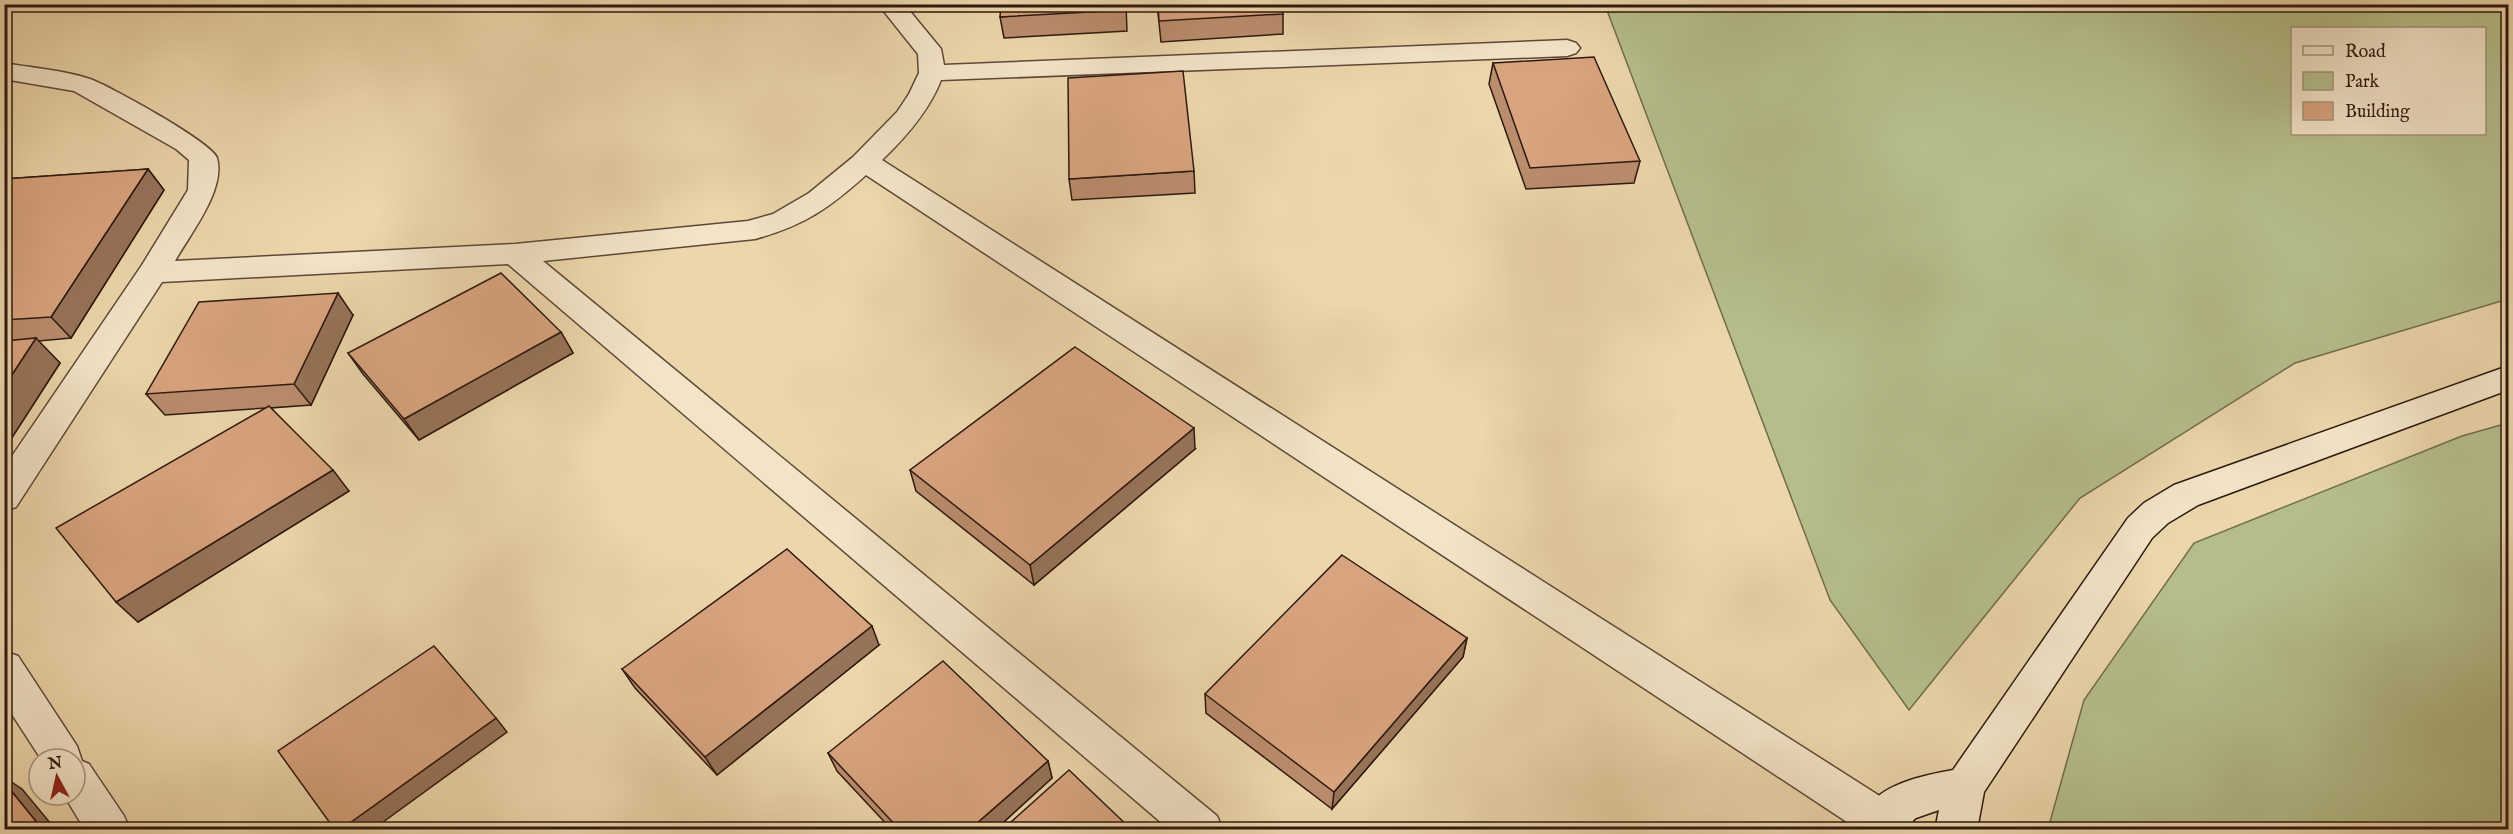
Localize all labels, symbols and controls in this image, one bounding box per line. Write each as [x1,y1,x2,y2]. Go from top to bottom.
legend [2291,27,2486,135]
text: Road [2345,41,2386,64]
text: Park [2345,71,2380,94]
text: Building [2345,101,2410,124]
north arrow [27,747,87,807]
text: N [46,753,64,775]

